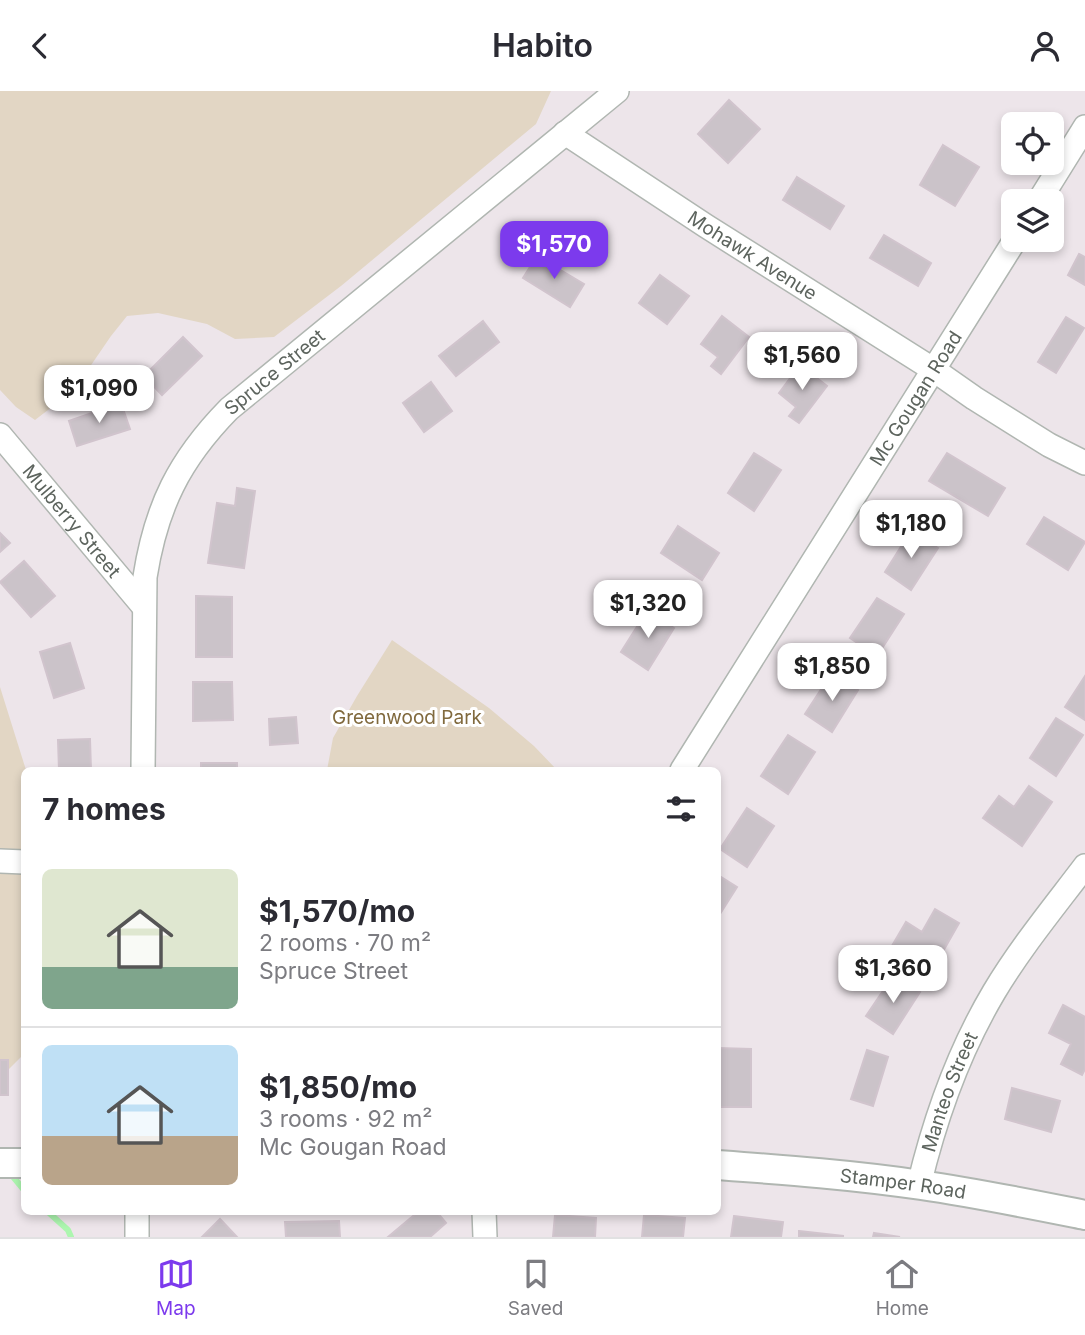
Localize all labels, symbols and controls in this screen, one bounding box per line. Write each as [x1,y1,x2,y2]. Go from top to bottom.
text: Habito [492,26,593,65]
icon: back [21,27,59,65]
icon: person [1026,27,1064,65]
map controls [1001,112,1064,252]
button: locate [1001,112,1064,175]
button: layers [1001,189,1064,252]
street label: Mohawk Avenue [683,206,821,305]
pin: $1,570 [497,221,611,281]
text: $1,570 [516,230,592,258]
street label: Spruce Street [220,324,330,420]
street label: Mc Gougan Road [865,327,967,470]
pin: $1,560 [745,333,859,392]
text: $1,560 [763,341,841,369]
pin: $1,090 [42,365,156,425]
text: $1,090 [60,374,138,402]
street label: Mulberry Street [18,460,125,582]
pin: $1,180 [854,501,968,560]
text: $1,180 [876,509,946,537]
pin: $1,320 [591,581,705,640]
text: $1,320 [610,589,686,617]
pin: $1,850 [775,643,889,703]
text: $1,850 [793,652,871,680]
park label: Greenwood Park [332,706,483,729]
icon: filters [662,790,700,828]
text: 7 homes [42,791,166,827]
text: $1,570/mo [259,893,415,929]
icon: home [98,897,182,981]
text: 2 rooms · 70 m² [259,929,431,957]
pin: $1,360 [836,946,950,1005]
text: $1,360 [854,954,932,982]
text: Spruce Street [259,957,408,985]
street label: Manteo Street [917,1028,983,1155]
text: $1,850/mo [259,1069,417,1105]
icon: home [98,1073,182,1157]
text: 3 rooms · 92 m² [259,1105,432,1133]
text: Mc Gougan Road [259,1133,447,1161]
street label: Stamper Road [839,1164,968,1204]
tab: Map [156,1255,196,1320]
tab: Saved [508,1255,563,1320]
tab: Home [876,1255,929,1320]

